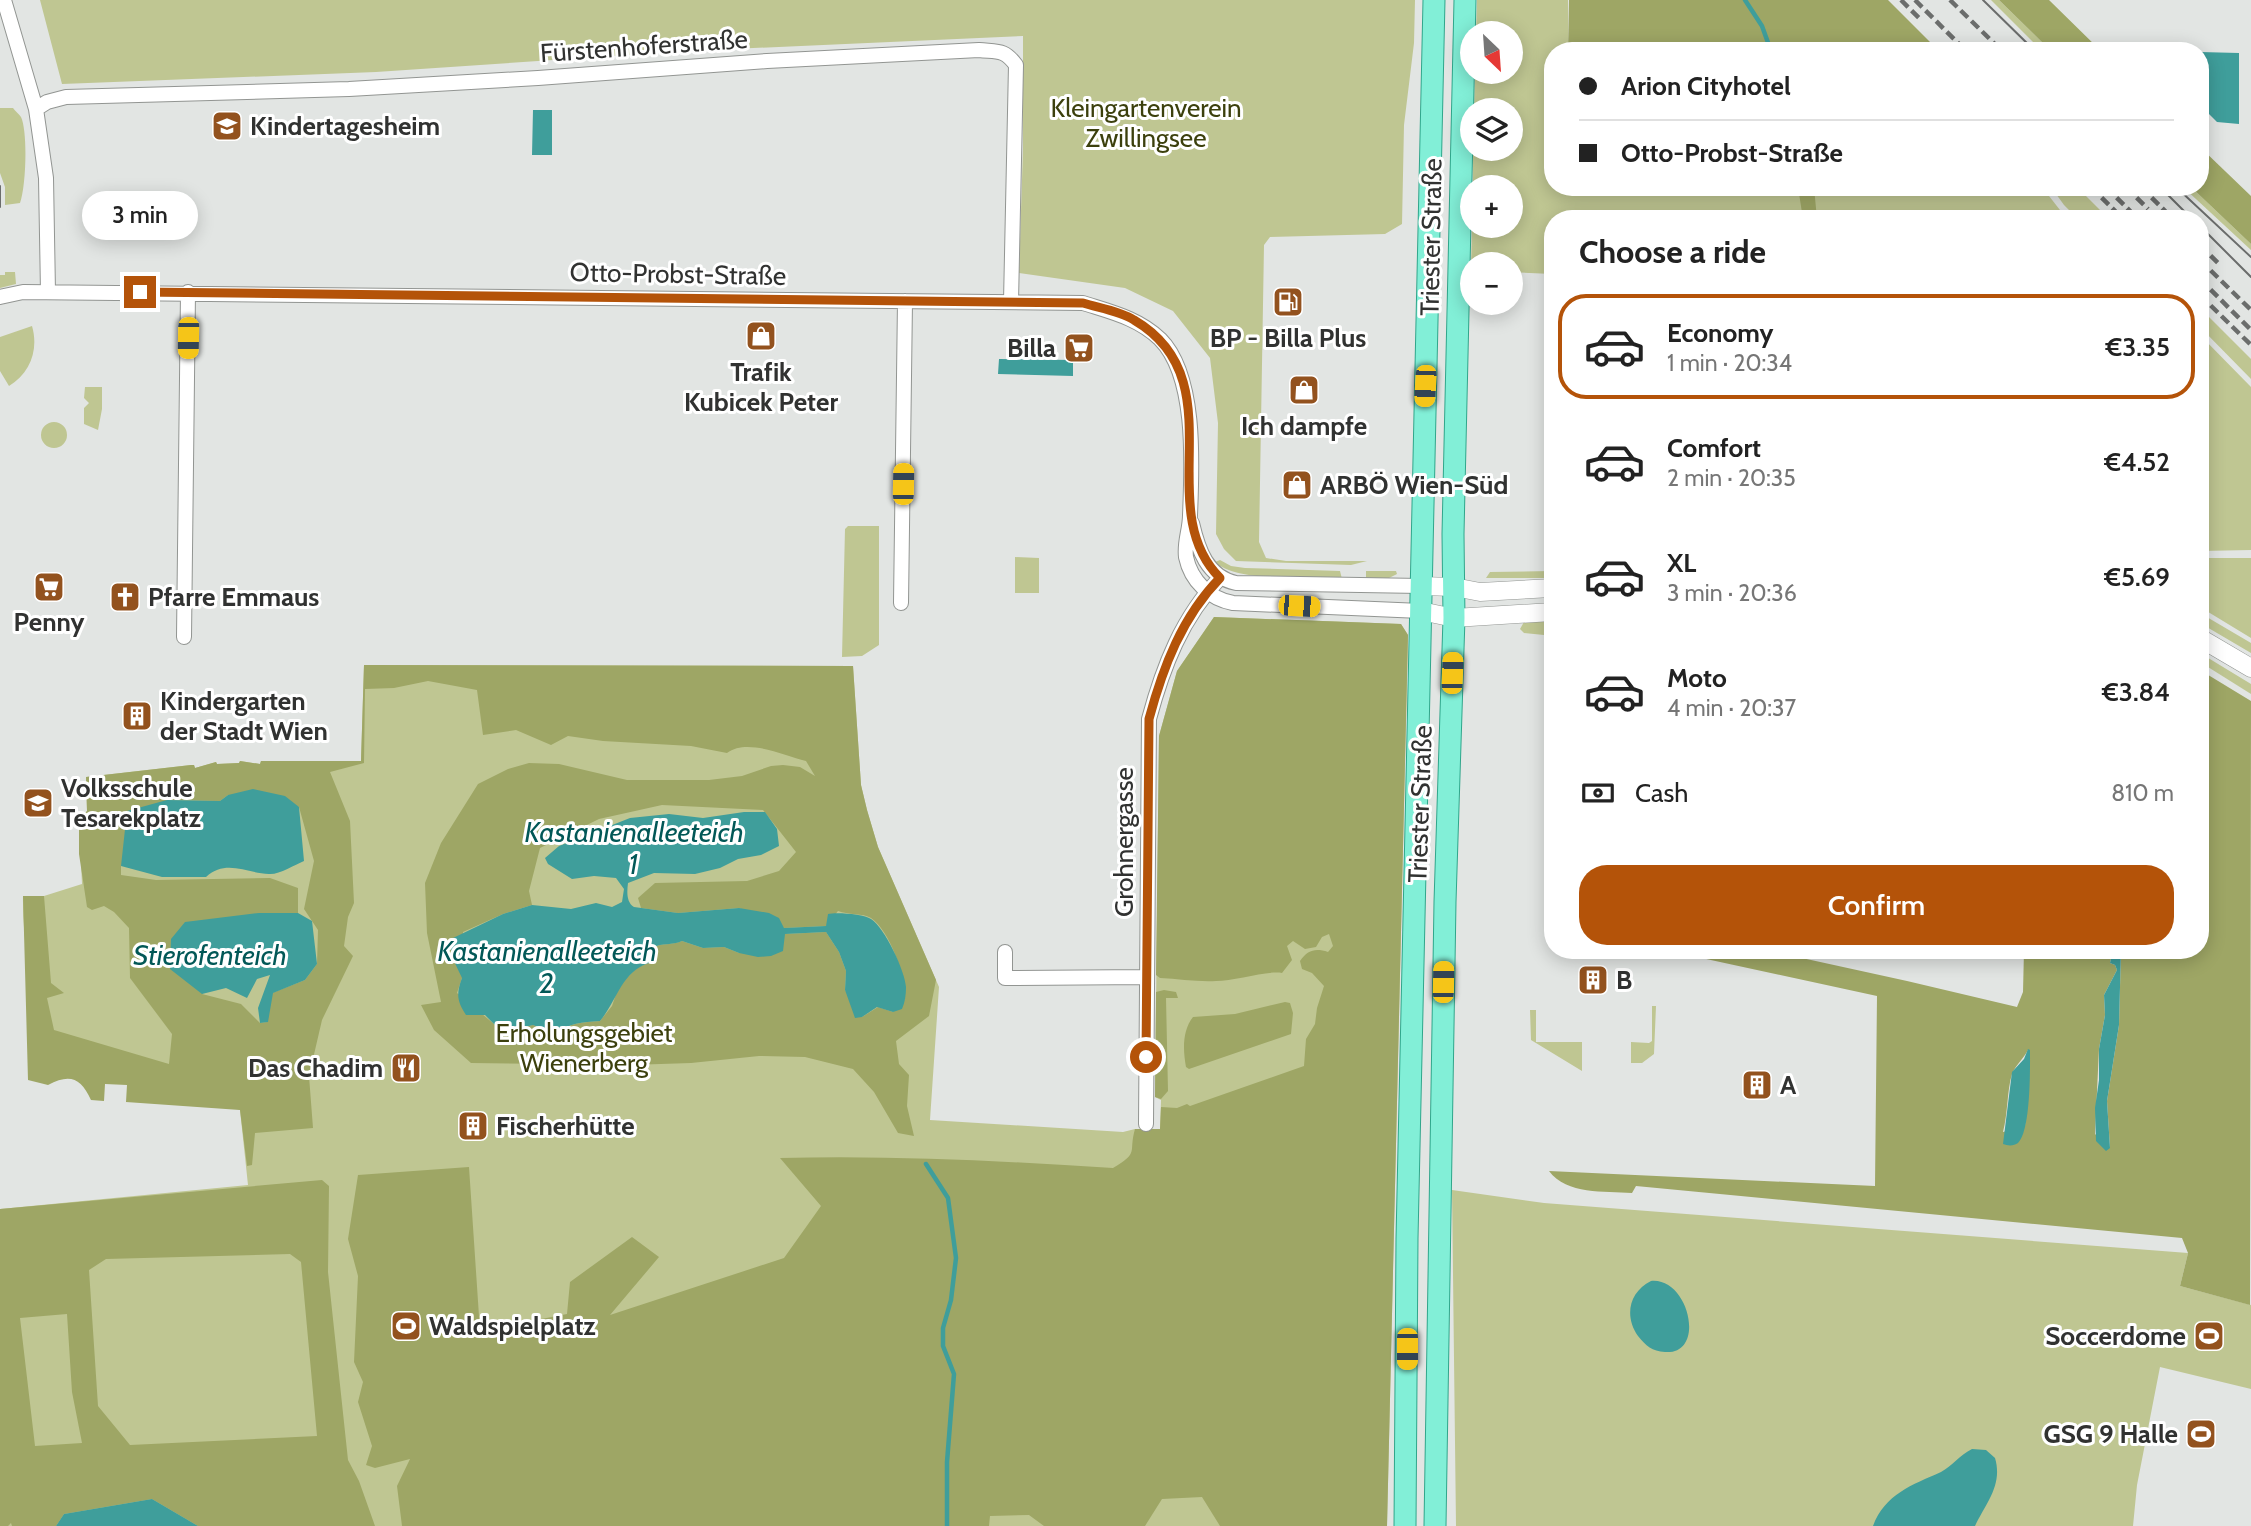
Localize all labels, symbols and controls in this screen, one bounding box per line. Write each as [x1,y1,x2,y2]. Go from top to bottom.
north arrow [1460,21,1522,84]
map controls [1460,21,1523,315]
street label: Fürstenhoferstraße [539,23,749,69]
text: Arion Cityhotel [1621,70,1791,102]
park label: Kleingartenverein Zwillingsee [1051,92,1242,154]
button: layers [1460,98,1523,161]
school or university icon: Kindertagesheim [210,109,244,143]
place label: Kindertagesheim [250,110,440,142]
text: Otto-Probst-Straße [1621,137,1843,169]
street label: Triester Straße [1414,158,1448,316]
button: + [1460,175,1523,238]
callout: 3 min [82,190,198,240]
text: 3 min [112,201,168,229]
text: Choose a ride [1579,232,1766,271]
button: − [1460,252,1523,315]
street label: Otto-Probst-Straße [569,256,787,292]
route end [124,276,156,308]
fuel station icon: BP - Billa Plus [1271,285,1305,319]
icon: car [1583,315,1646,378]
car [178,317,199,359]
text: Economy [1667,317,1773,349]
shop icon: Trafik Kubicek Peter [744,319,778,353]
place label: BP - Billa Plus [1210,322,1366,354]
supermarket icon: Billa [1062,331,1096,365]
text: €3.35 [2106,331,2170,363]
place label: Billa [1007,332,1056,364]
text: 1 min · 20:34 [1667,349,1792,377]
place label: Trafik Kubicek Peter [684,356,838,418]
car [1414,364,1437,408]
shop icon: Ich dampfe [1287,373,1321,407]
place label: Ich dampfe [1241,410,1367,442]
icon: car [1583,430,1646,493]
text: Comfort [1667,432,1761,464]
text: €4.52 [2104,446,2170,478]
car [893,463,914,505]
text: 2 min · 20:35 [1667,464,1796,492]
shop icon: ARBÖ Wien-Süd [1280,468,1314,502]
place label: ARBÖ Wien-Süd [1320,469,1508,501]
icon: car [1583,545,1646,608]
text: XL [1667,547,1696,579]
text: €5.69 [2104,561,2170,593]
supermarket icon: Penny [32,570,66,604]
text: 3 min · 20:36 [1667,579,1797,607]
church icon: Pfarre Emmaus [108,580,142,614]
place label: Pfarre Emmaus [148,581,319,613]
car [1278,594,1321,618]
place label: Penny [14,606,84,638]
car [1441,652,1464,694]
icon: car [1583,660,1646,723]
text: Moto [1667,662,1727,694]
text: €3.84 [2102,676,2170,708]
place label: Kindergarten der Stadt Wien [160,685,328,747]
text: 4 min · 20:37 [1667,694,1796,722]
building icon: Kindergarten der Stadt Wien [120,699,154,733]
street label: Triester Straße [1401,725,1439,883]
street label: Grohnergasse [1108,767,1140,917]
place label: Volksschule Tesarekplatz [61,772,201,834]
icon: cash [1579,774,1617,812]
text: Cash [1635,777,1688,809]
text: 810 m [2111,779,2174,807]
school or university icon: Volksschule Tesarekplatz [21,786,55,820]
water label: Kastanienalleeteich 1 [524,815,744,881]
button: Confirm [1579,865,2174,945]
water label: Kastanienalleeteich 2 [437,934,657,1000]
water label: Stierofenteich [133,938,287,972]
car [1433,961,1454,1003]
building icon: B [1576,963,1610,997]
place label: B [1616,964,1632,996]
park label: Erholungsgebiet Wienerberg [495,1017,673,1079]
route start [1130,1041,1162,1073]
restaurant icon: Das Chadim [389,1051,423,1085]
place label: Das Chadim [248,1052,383,1084]
building icon: A [1740,1068,1774,1102]
place label: A [1780,1069,1797,1101]
building icon: Fischerhütte [456,1109,490,1143]
place label: Fischerhütte [496,1110,635,1142]
sports icon: Waldspielplatz [389,1309,423,1343]
place label: Waldspielplatz [429,1310,596,1342]
sports icon: Soccerdome [2192,1319,2226,1353]
place label: Soccerdome [2045,1320,2186,1352]
car [1397,1328,1418,1370]
sports icon: GSG 9 Halle [2184,1417,2218,1451]
place label: GSG 9 Halle [2043,1418,2178,1450]

